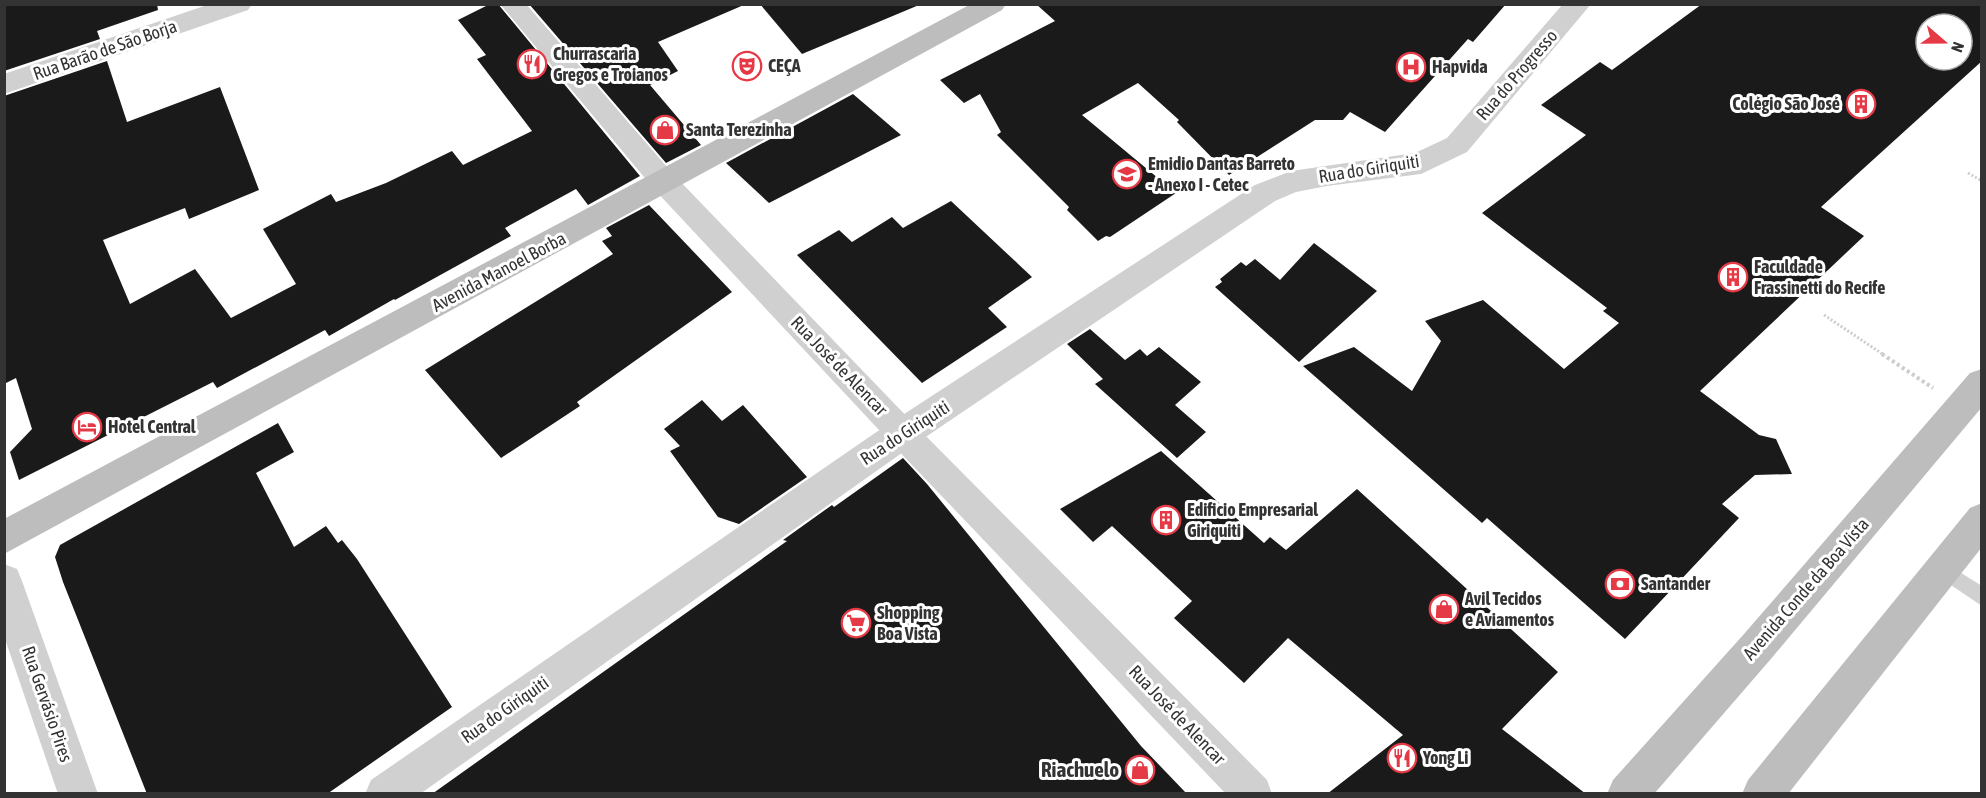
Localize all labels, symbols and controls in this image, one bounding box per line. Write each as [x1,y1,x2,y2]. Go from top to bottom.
north arrow [1914,12,1974,72]
street label: Rua Barão de São Borja [30,15,179,84]
street label: Rua do Progresso [1472,25,1562,124]
text: N [1948,40,1968,55]
place label: Churrascaria Gregos e Troianos [553,43,669,85]
restaurant icon: Churrascaria Gregos e Troianos [516,48,548,80]
theatre icon: CEÇA [731,50,763,82]
hospital icon: Hapvida [1395,51,1427,83]
place label: CEÇA [768,55,801,76]
place label: Hapvida [1432,56,1488,77]
building icon: Colégio São José [1845,88,1877,120]
place label: Colégio São José [1732,93,1840,114]
shop icon: Santa Terezinha [649,114,681,146]
place label: Santa Terezinha [686,119,792,140]
street label: Rua do Giriquiti [1317,150,1421,187]
place label: Emidio Dantas Barreto - Anexo I - Cetec [1148,153,1295,195]
school or university icon: Emidio Dantas Barreto - Anexo I - Cetec [1111,158,1143,190]
street label: Avenida Manoel Borba [428,227,569,316]
place label: Faculdade Frassinetti do Recife [1754,256,1885,298]
building icon: Faculdade Frassinetti do Recife [1717,261,1749,293]
street label: Rua José de Alencar [787,312,892,420]
street label: Rua do Giriquiti [856,396,953,469]
hotel icon: Hotel Central [71,411,103,443]
place label: Hotel Central [108,416,196,437]
place label: Edificio Empresarial Giriquiti [1187,499,1318,541]
building icon: Edificio Empresarial Giriquiti [1150,504,1182,536]
street label: Avenida Conde da Boa Vista [1738,513,1873,664]
bank icon: Santander [1604,568,1636,600]
place label: Santander [1641,573,1711,594]
place label: Avil Tecidos e Aviamentos [1464,588,1555,630]
shop icon: Avil Tecidos e Aviamentos [1428,593,1460,625]
place label: Shopping Boa Vista [877,602,940,644]
supermarket icon: Shopping Boa Vista [840,607,872,639]
street label: Rua Gervásio Pires [18,643,77,764]
street label: Rua José de Alencar [1125,661,1230,769]
street label: Rua do Giriquiti [457,672,552,747]
restaurant icon: Yong Li [1386,742,1418,774]
place label: Yong Li [1422,747,1468,768]
shop icon: Riachuelo [1124,754,1156,786]
place label: Riachuelo [1041,757,1119,781]

